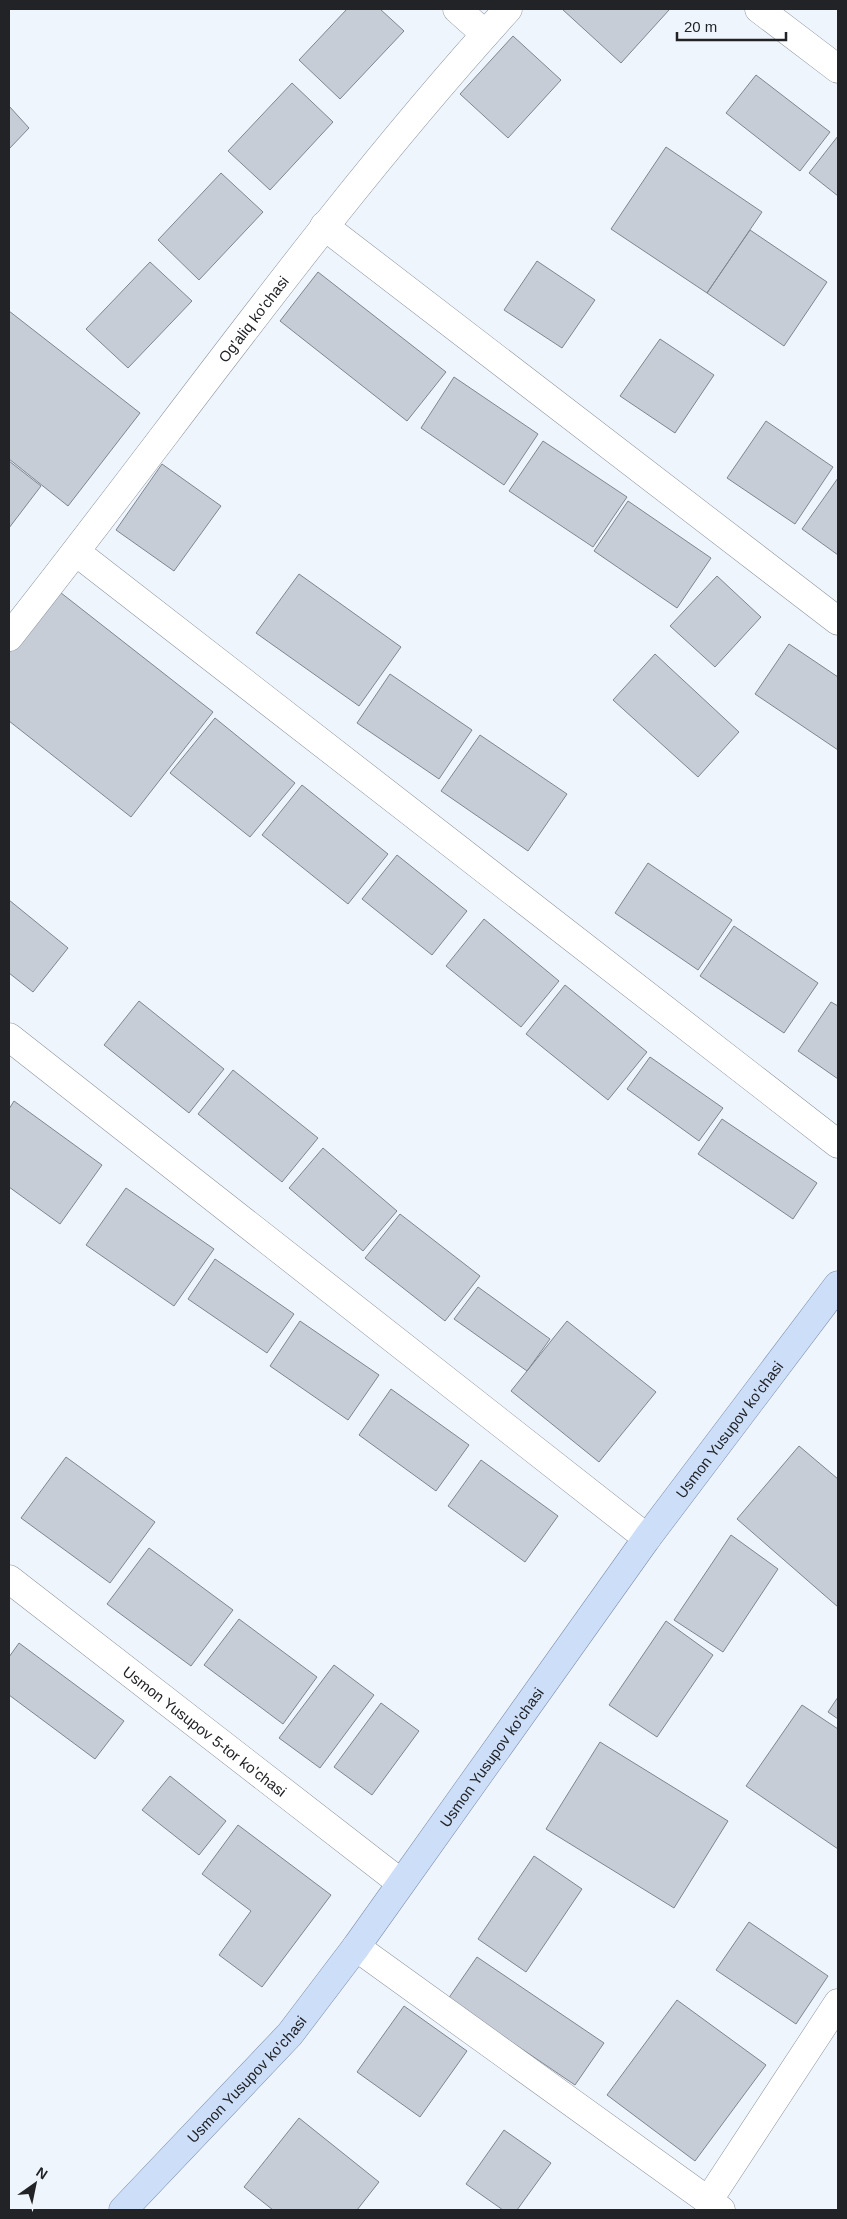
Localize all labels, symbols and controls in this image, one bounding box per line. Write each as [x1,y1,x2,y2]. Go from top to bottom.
scale bar [677,10,786,42]
text: 20 m [684,18,717,35]
street label: Og'aliq ko'chasi [215,272,292,365]
street label: Usmon Yusupov ko'chasi [672,1358,786,1501]
street label: Usmon Yusupov 5-tor ko'chasi [120,1662,290,1800]
street label: Usmon Yusupov ko'chasi [436,1684,546,1830]
street label: Usmon Yusupov ko'chasi [183,2012,309,2146]
north arrow [10,2159,60,2209]
text: N [33,2164,51,2183]

